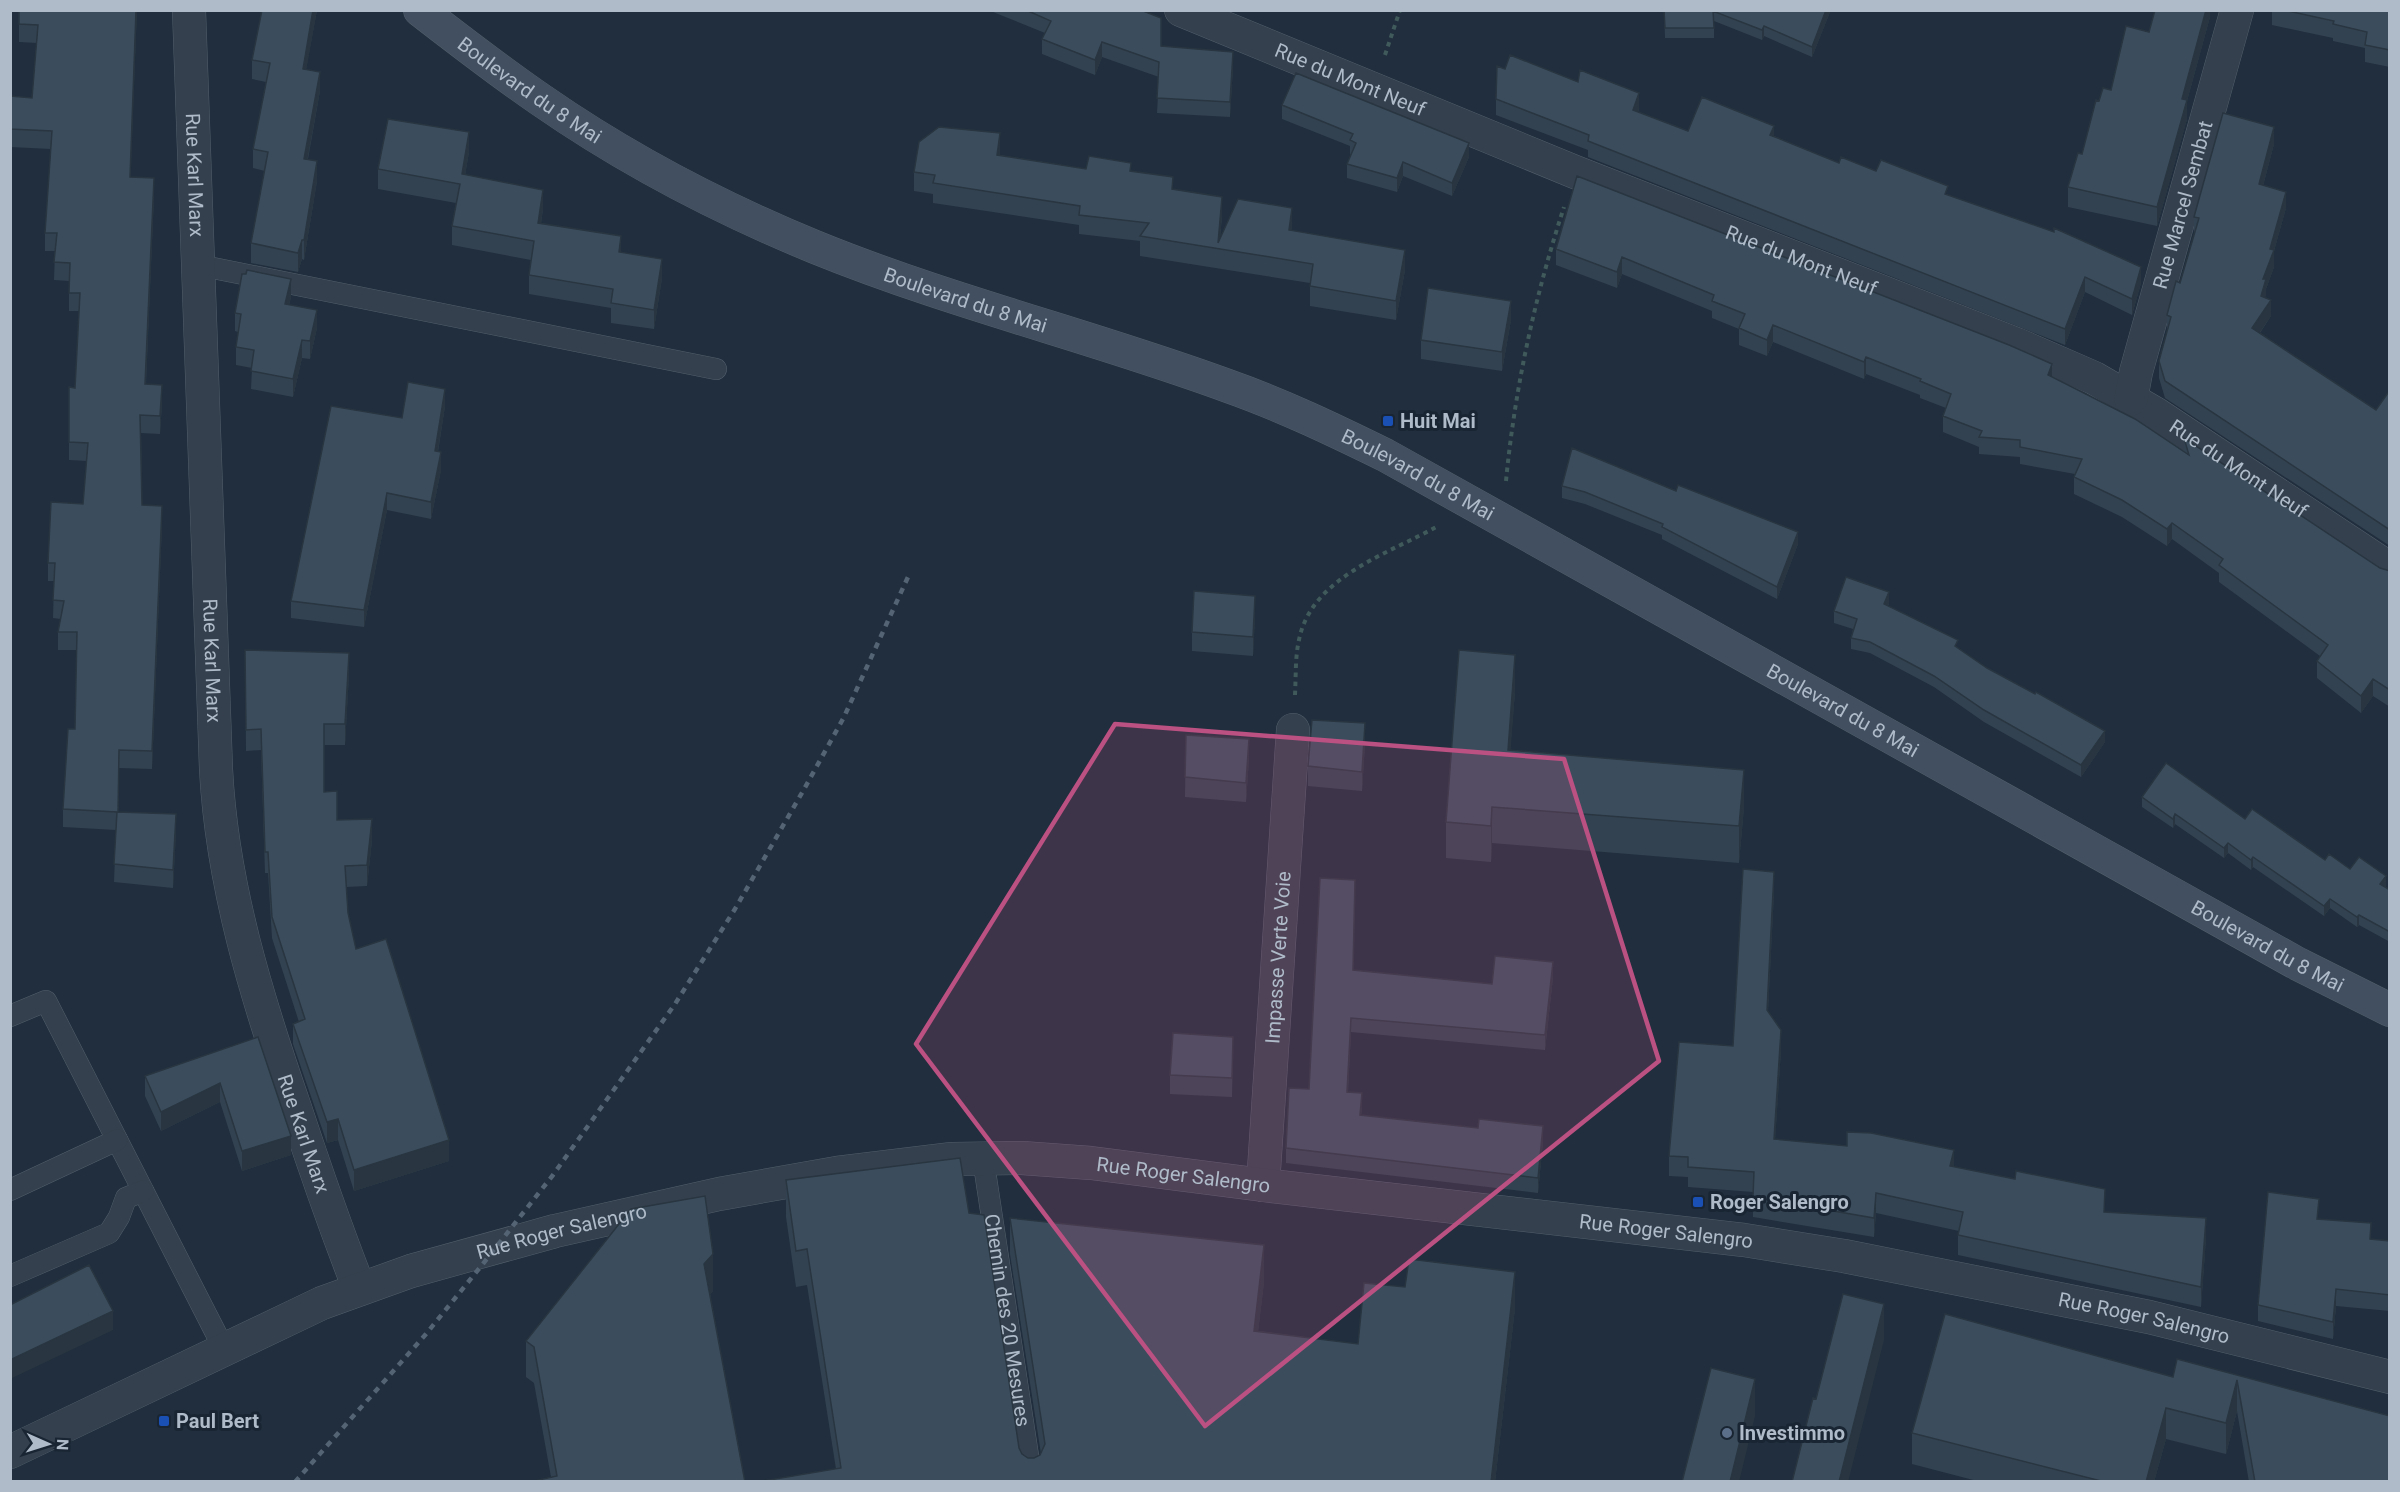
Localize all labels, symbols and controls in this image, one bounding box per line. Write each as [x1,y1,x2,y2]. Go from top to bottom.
street label: Boulevard du 8 Mai [453,32,606,149]
street label: Rue du Mont Neuf [1271,38,1429,121]
street label: Rue Karl Marx [181,112,209,237]
street label: Rue Marcel Sembat [2148,118,2218,292]
street label: Rue du Mont Neuf [1722,220,1881,301]
street label: Boulevard du 8 Mai [881,262,1050,338]
place label: Huit Mai [1400,409,1476,433]
marker: Huit Mai [1381,414,1395,428]
street label: Rue du Mont Neuf [2165,414,2312,523]
street label: Boulevard du 8 Mai [1338,424,1499,526]
street label: Rue Karl Marx [198,598,226,723]
street label: Boulevard du 8 Mai [1763,658,1923,762]
street label: Impasse Verte Voie [1260,870,1296,1045]
street label: Boulevard du 8 Mai [2187,895,2348,997]
street label: Rue Karl Marx [272,1071,335,1197]
street label: Rue Roger Salengro [1095,1152,1272,1198]
place label: Roger Salengro [1710,1190,1849,1214]
marker: Roger Salengro [1691,1195,1705,1209]
street label: Rue Roger Salengro [474,1199,649,1264]
street label: Rue Roger Salengro [1578,1209,1755,1253]
street label: Chemin des 20 Mesures [980,1212,1035,1428]
street label: Rue Roger Salengro [2056,1287,2232,1349]
place label: Paul Bert [176,1409,259,1433]
north arrow [18,1414,78,1474]
marker: Paul Bert [157,1414,171,1428]
place label: Investimmo [1739,1421,1845,1445]
marker: Investimmo [1720,1426,1734,1440]
text: N [53,1439,72,1451]

